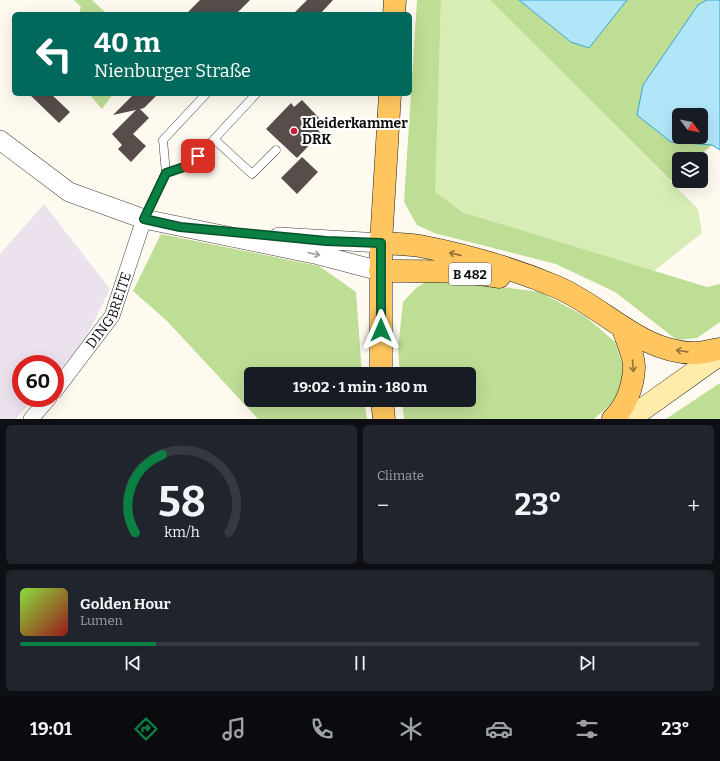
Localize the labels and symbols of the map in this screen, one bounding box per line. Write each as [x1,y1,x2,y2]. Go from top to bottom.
north arrow [672,108,708,144]
place label: Kleiderkammer DRK [302,115,408,148]
marker: Kleiderkammer DRK [289,126,299,136]
pin [181,139,215,173]
one-way arrow [449,250,462,258]
one-way arrow [307,251,320,259]
road number: B 482 [449,263,491,285]
street label: DINGBREITE [82,270,134,352]
position arrow [360,309,402,351]
one-way arrow [675,347,688,355]
speed limit sign: 60 [12,355,64,407]
one-way arrow [629,359,636,372]

